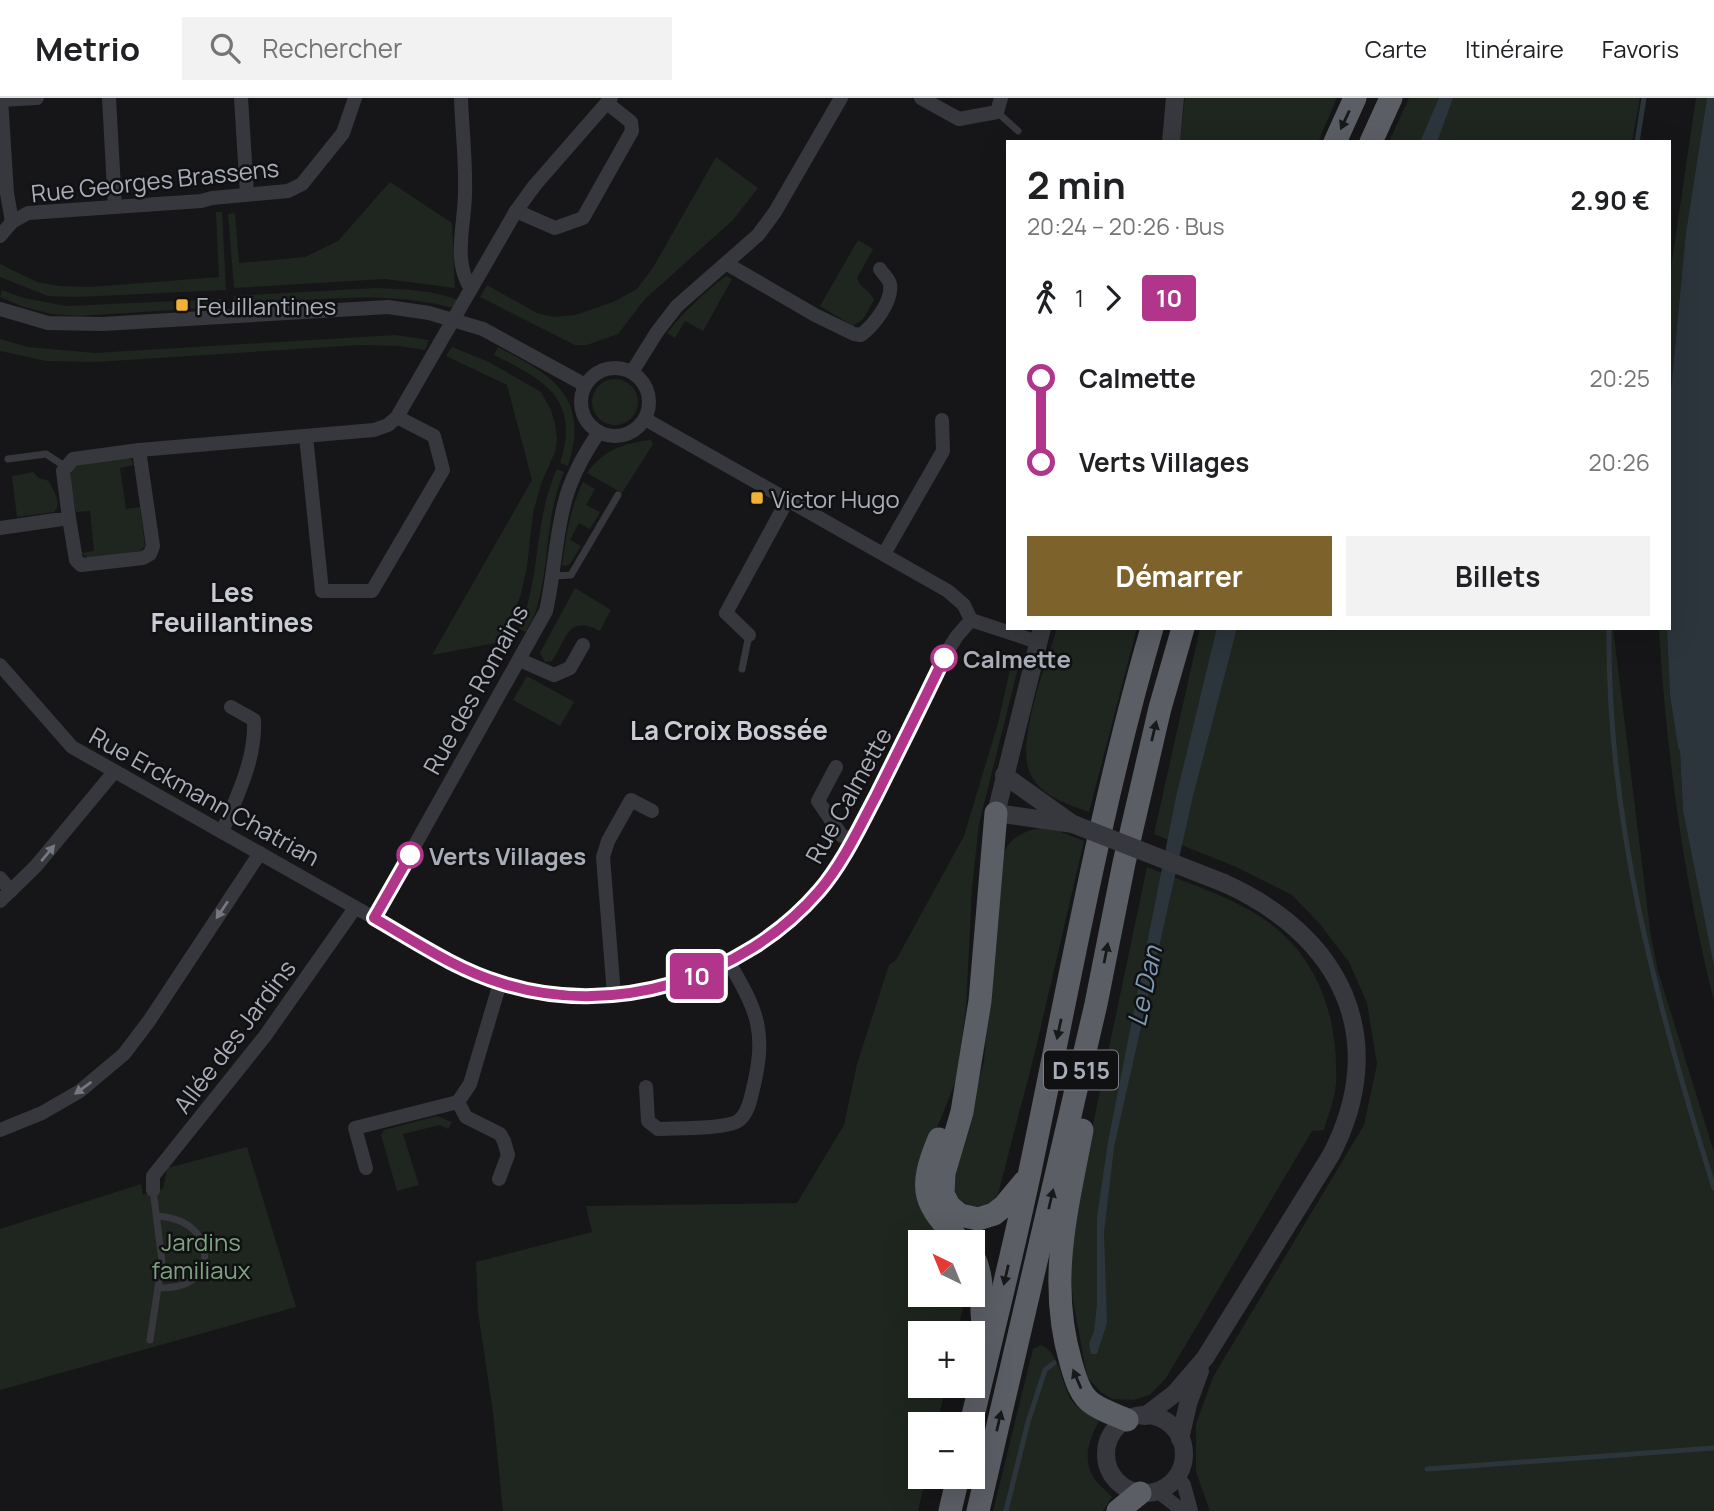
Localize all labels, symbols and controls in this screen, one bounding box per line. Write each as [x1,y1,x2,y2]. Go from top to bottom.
search box [182,17,672,80]
text: Metrio [35,26,140,71]
icon: search [206,29,244,67]
text: Rechercher [262,30,402,66]
text: Carte [1365,32,1427,65]
text: Itinéraire [1465,32,1564,65]
text: Favoris [1602,32,1679,65]
one-way arrow [1339,110,1351,130]
street label: Rue Georges Brassens [29,151,281,209]
text: 2 min [1027,158,1126,210]
text: 2.90 € [1570,182,1650,218]
text: 20:24 – 20:26 · Bus [1027,210,1225,242]
icon: walk [1027,279,1065,317]
icon: forward [1094,279,1132,317]
text: 10 [1156,281,1182,314]
text: 1 [1075,282,1084,314]
place label: Feuillantines [196,289,336,322]
marker: Feuillantines [174,297,190,313]
text: Calmette [1079,360,1196,396]
text: 20:25 [1590,362,1650,394]
text: Verts Villages [1079,444,1249,480]
text: 20:26 [1589,446,1650,478]
place label: Victor Hugo [771,482,900,515]
marker: Victor Hugo [749,490,765,506]
button: Démarrer [1027,536,1332,616]
button: Billets [1346,536,1650,616]
district label: Les Feuillantines [151,574,313,640]
street label: Rue des Romains [415,598,535,780]
place label: Calmette [963,642,1071,675]
marker: Calmette [931,645,957,671]
district label: La Croix Bossée [630,712,828,748]
street label: Rue Erckmann Chatrian [84,719,326,873]
one-way arrow [1149,720,1160,742]
street label: Rue Calmette [797,721,899,869]
place label: Verts Villages [429,839,586,872]
marker: Verts Villages [397,842,423,868]
one-way arrow [40,844,55,861]
one-way arrow [216,900,229,919]
water label: Le Dan [1118,941,1170,1029]
one-way arrow [1101,942,1112,964]
street label: Allée des Jardins [165,952,303,1120]
line badge: 10 [666,953,728,999]
text: 10 [684,959,710,992]
one-way arrow [1054,1018,1065,1040]
road number: D 515 [1044,1051,1118,1090]
one-way arrow [74,1081,93,1095]
one-way arrow [1046,1188,1057,1210]
park label: Jardins familiaux [152,1225,251,1286]
north arrow [908,1230,985,1307]
map controls [908,1230,985,1489]
one-way arrow [1000,1264,1011,1286]
button: + [908,1321,985,1398]
one-way arrow [1071,1369,1083,1389]
one-way arrow [994,1410,1005,1432]
button: − [908,1412,985,1489]

